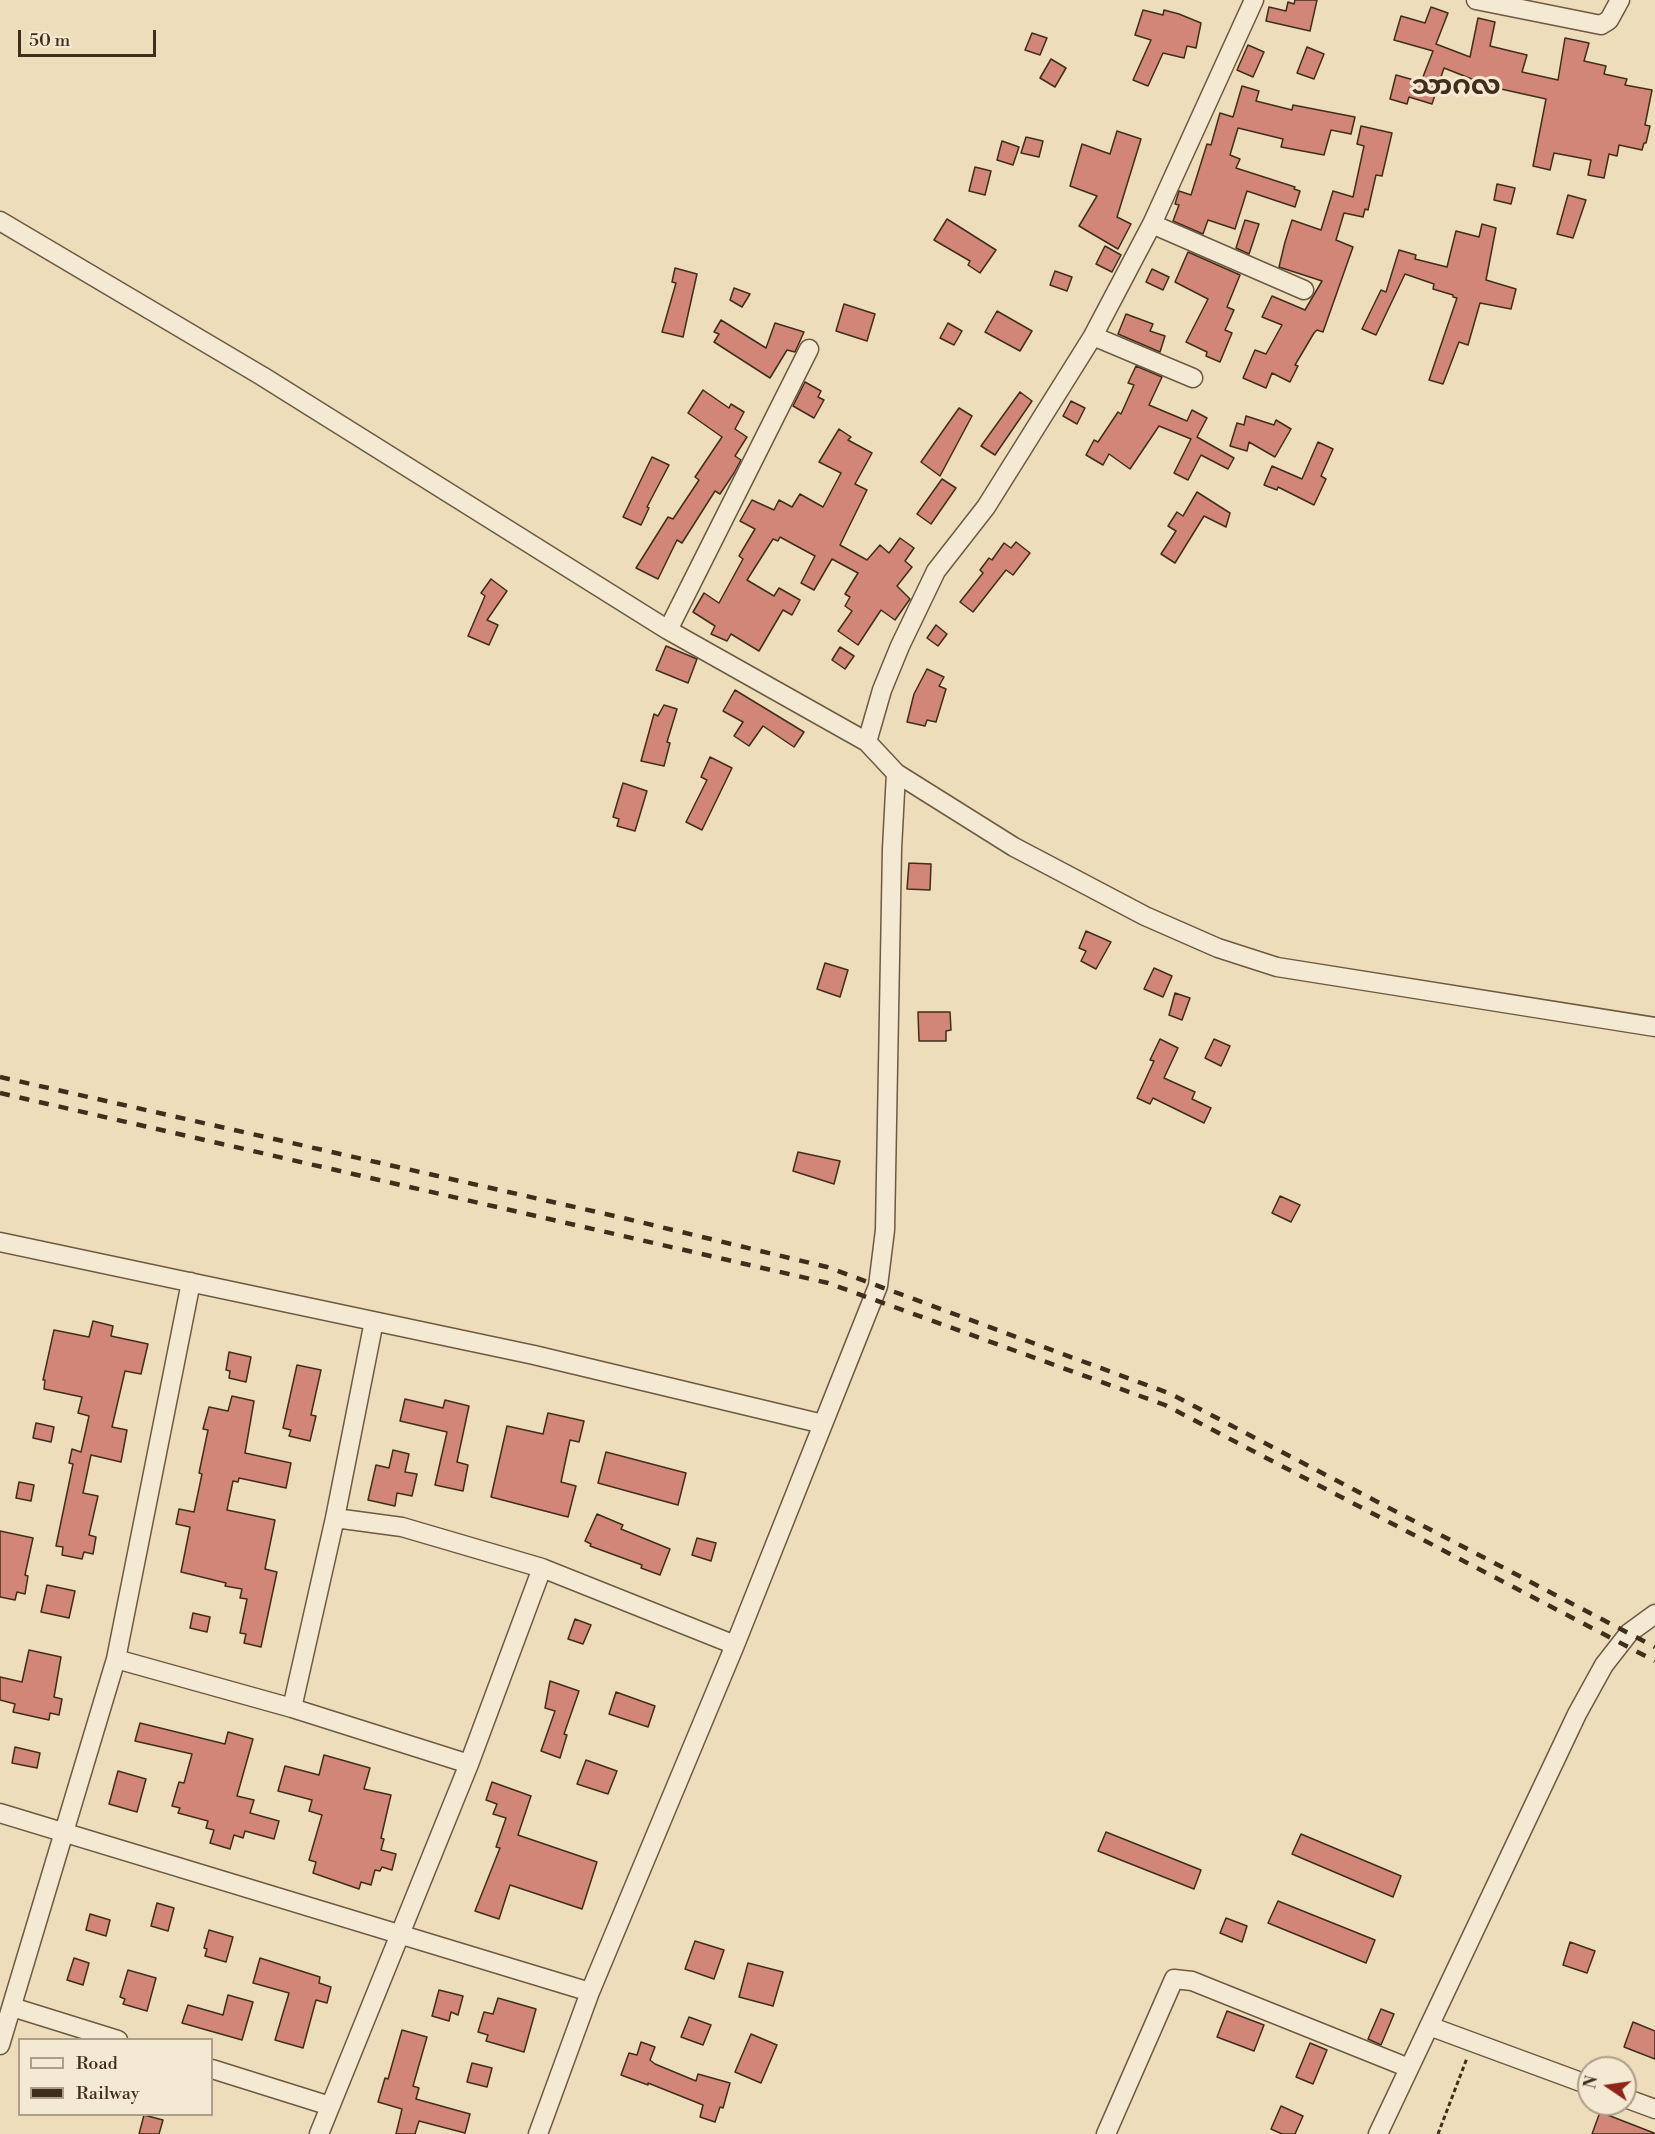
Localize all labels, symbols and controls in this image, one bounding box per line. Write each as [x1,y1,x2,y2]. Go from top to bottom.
scale bar [21,18,159,56]
text: 50 m [29,29,70,52]
district label: သာဂလ [1411,72,1501,104]
legend [18,2038,213,2116]
text: Road [76,2052,118,2075]
north arrow [1577,2056,1637,2116]
text: N [1580,2074,1603,2091]
text: Railway [76,2082,139,2105]

